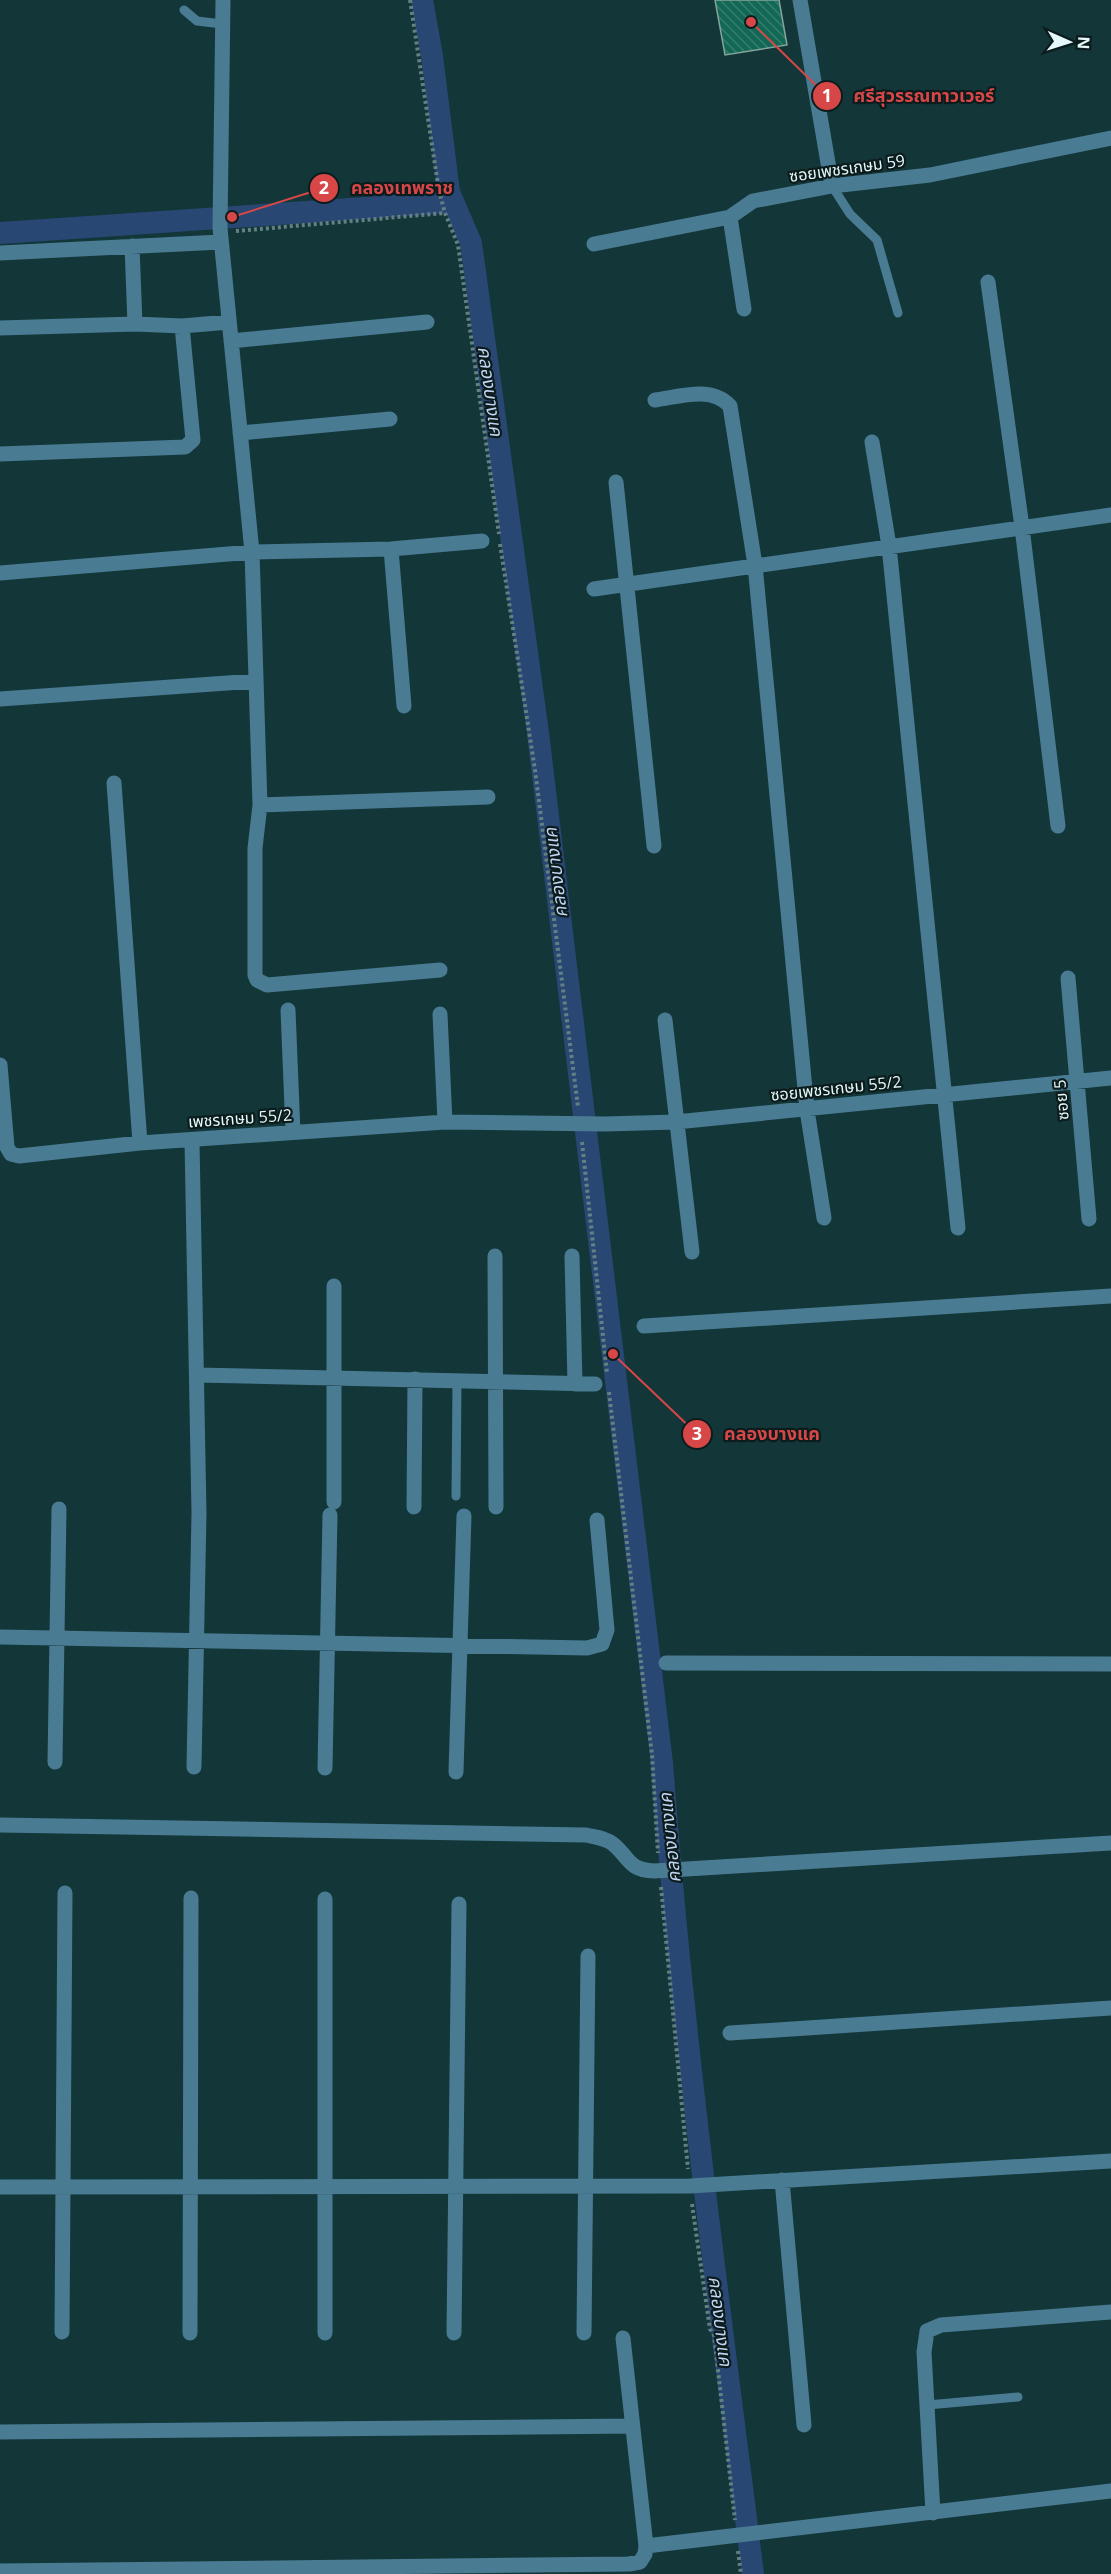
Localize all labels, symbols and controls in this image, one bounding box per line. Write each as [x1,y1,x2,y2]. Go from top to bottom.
north arrow [1039,12,1099,72]
text: N [1073,36,1095,50]
callout: ศรีสุวรรณทาวเวอร์ [812,78,1007,114]
text: 1 [822,83,832,107]
text: ศรีสุวรรณทาวเวอร์ [854,83,995,107]
street label: ซอยเพชรเกษม 59 [788,149,906,187]
callout: คลองเทพราช [309,170,465,206]
text: 2 [319,175,329,199]
text: คลองเทพราช [351,175,453,199]
water label: คลองบางแค [473,345,509,438]
water label: คลองบางแค [537,826,572,919]
street label: ซอยเพชรเกษม 55/2 [769,1070,903,1106]
street label: ซอย 5 [1048,1079,1074,1121]
street label: เพชรเกษม 55/2 [187,1103,293,1133]
callout: คลองบางแค [682,1416,831,1452]
text: 3 [692,1421,702,1445]
text: คลองบางแค [724,1421,820,1445]
water label: คลองบางแค [652,1791,686,1884]
water label: คลองบางแค [704,2275,739,2368]

